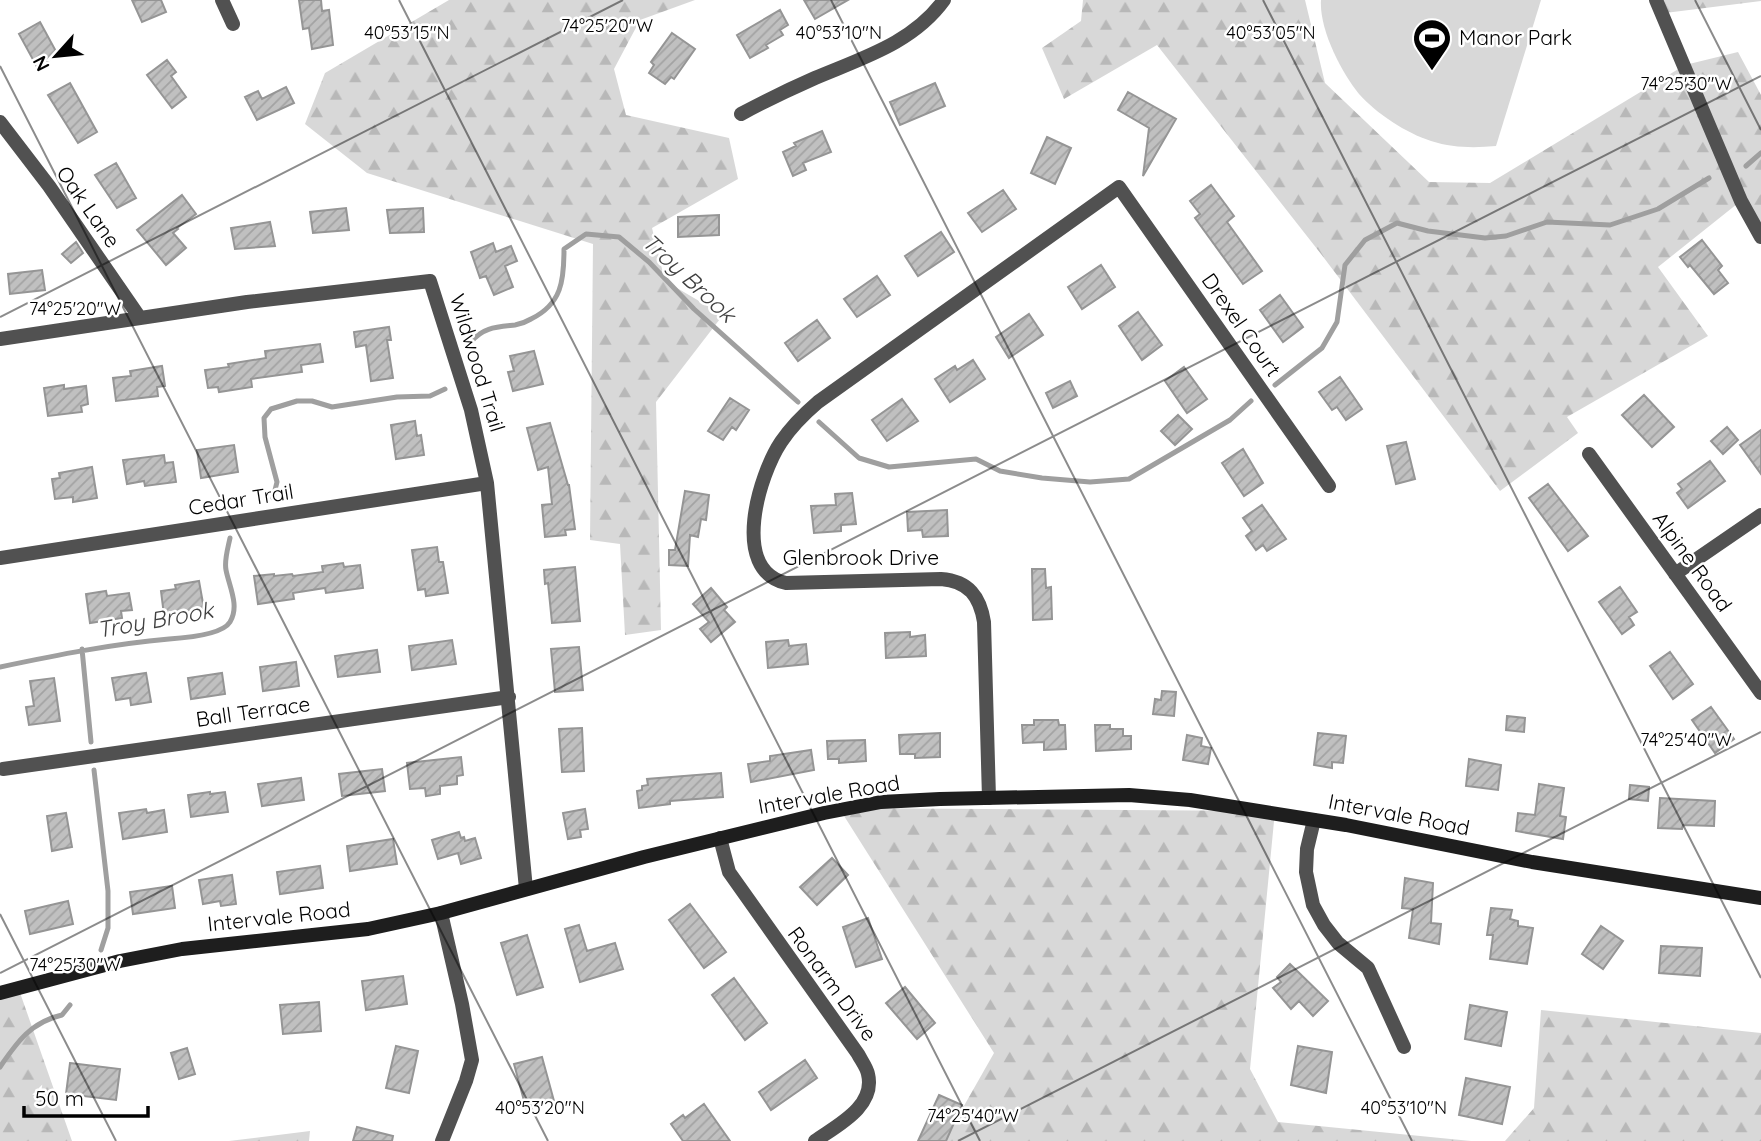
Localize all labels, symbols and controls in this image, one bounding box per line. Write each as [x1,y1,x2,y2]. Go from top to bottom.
text: 74°25'20"W [561,14,653,37]
sports icon: Manor Park [1411,17,1453,72]
north arrow [21,21,91,91]
text: 40°53'15"N [364,21,450,44]
text: 40°53'10"N [796,21,882,44]
text: 40°53'05"N [1226,21,1316,44]
place label: Manor Park [1459,24,1572,50]
text: N [27,52,55,75]
text: 74°25'30"W [1640,72,1732,95]
street label: Oak Lane [51,161,126,252]
water label: Troy Brook [636,227,743,329]
street label: Drexel Court [1197,268,1287,381]
street label: Wildwood Trail [445,291,511,435]
text: 74°25'20"W [29,297,121,320]
street label: Cedar Trail [186,478,295,520]
street label: Alpine Road [1648,506,1738,617]
street label: Glenbrook Drive [783,544,939,570]
water label: Troy Brook [95,595,217,644]
street label: Ball Terrace [194,690,312,732]
text: 74°25'40"W [1640,728,1732,751]
street label: Intervale Road [756,769,902,819]
street label: Intervale Road [1326,788,1472,840]
street label: Intervale Road [206,896,352,936]
street label: Ronarm Drive [783,921,883,1046]
text: 74°25'30"W [29,953,121,976]
scale bar [24,1074,149,1118]
text: 50 m [35,1085,84,1111]
text: 40°53'20"N [495,1096,585,1119]
text: 40°53'10"N [1361,1096,1447,1119]
text: 74°25'40"W [927,1104,1019,1127]

